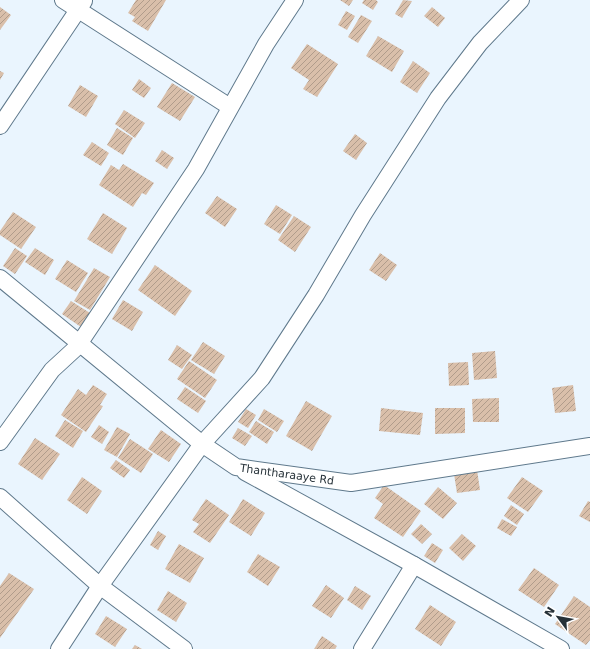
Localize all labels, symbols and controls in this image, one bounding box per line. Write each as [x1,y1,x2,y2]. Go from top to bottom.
street label: Thantharaaye Rd [238,461,335,488]
north arrow [538,597,578,637]
text: N [542,605,558,619]

